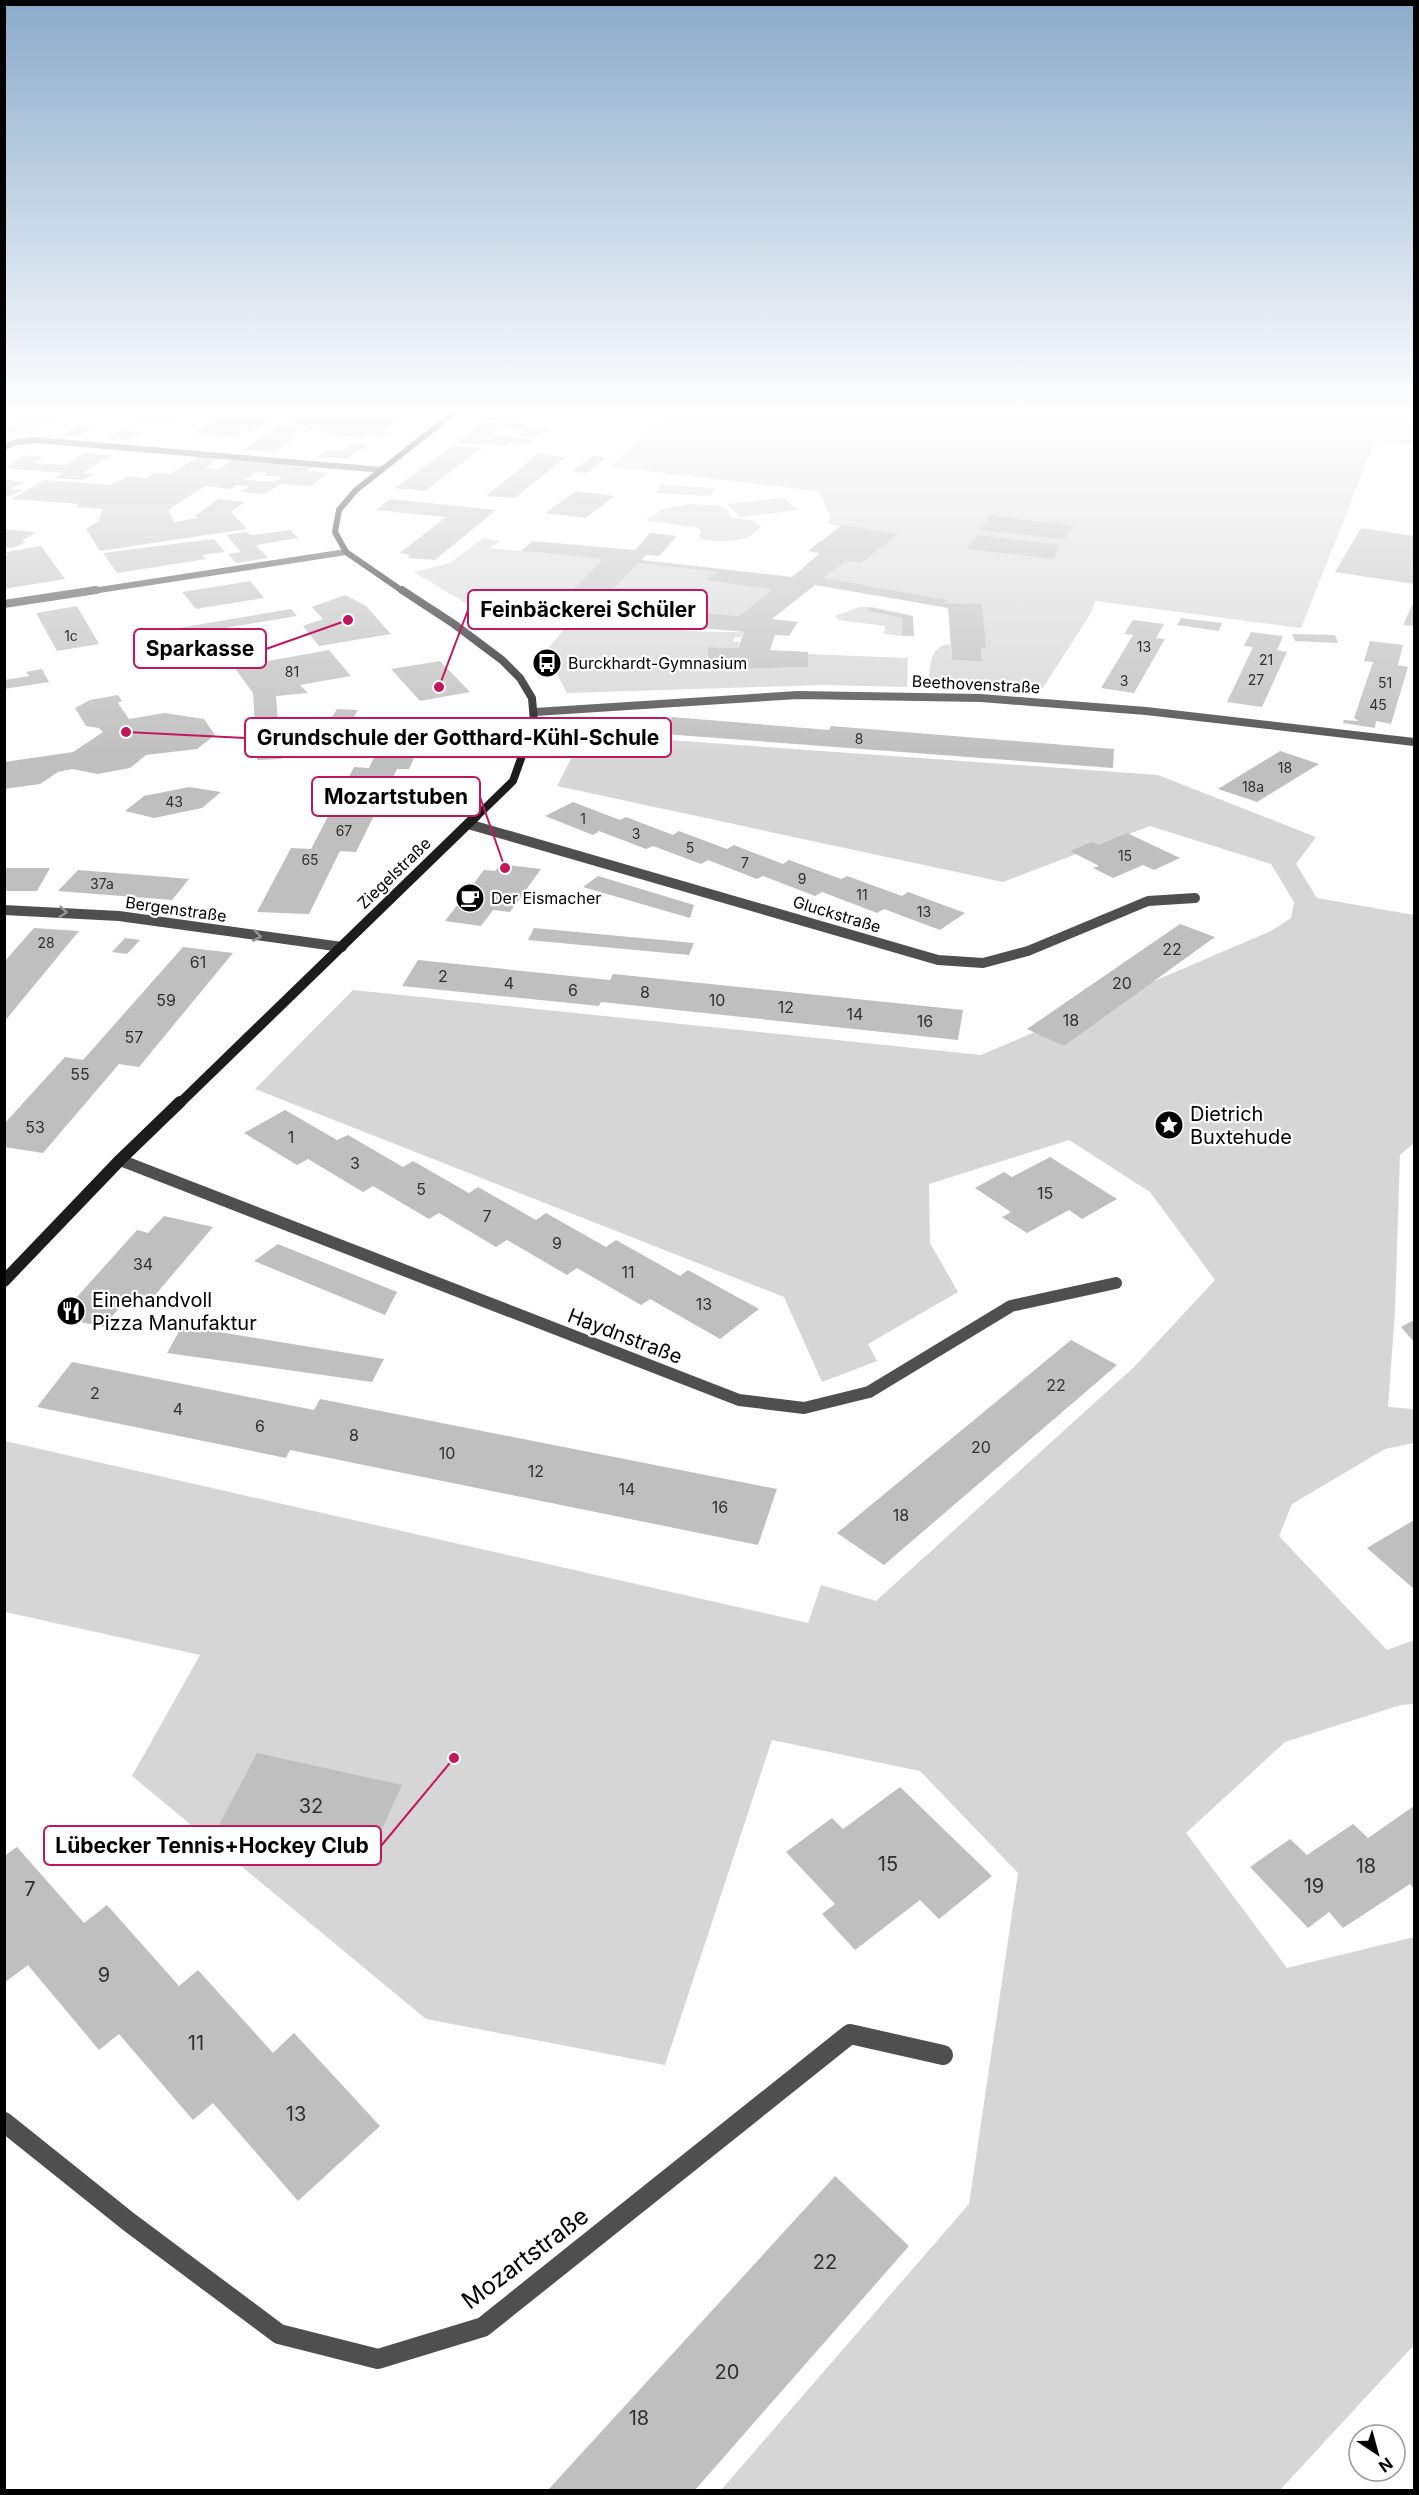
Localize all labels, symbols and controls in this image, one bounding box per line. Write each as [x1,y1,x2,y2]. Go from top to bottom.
callout: Feinbäckerei Schüler [468,590,707,629]
text: Feinbäckerei Schüler [480,597,696,622]
house number: 1c [64,627,78,644]
callout: Sparkasse [134,629,266,668]
text: Sparkasse [146,636,254,661]
house number: 13 [1137,638,1151,655]
bus stop icon: Burckhardt-Gymnasium [531,647,563,679]
house number: 21 [1259,651,1273,668]
place label: Burckhardt-Gymnasium [568,653,747,673]
house number: 81 [285,663,299,680]
street label: Beethovenstraße [911,671,1041,697]
house number: 27 [1248,671,1264,688]
house number: 3 [1120,672,1128,689]
house number: 51 [1378,674,1392,691]
house number: 45 [1369,696,1387,713]
callout: Grundschule der Gotthard-Kühl-Schule [245,718,671,757]
text: Grundschule der Gotthard-Kühl-Schule [257,725,659,750]
house number: 8 [855,730,863,747]
house number: 18 [1278,759,1292,776]
callout: Mozartstuben [312,777,480,816]
house number: 18a [1242,778,1264,795]
text: Mozartstuben [324,784,468,809]
house number: 43 [165,793,183,810]
house number: 1 [580,810,586,827]
house number: 67 [336,822,352,839]
house number: 3 [632,825,640,842]
street label: Ziegelstraße [353,833,435,913]
house number: 5 [686,839,694,856]
house number: 15 [1118,847,1132,864]
house number: 65 [301,851,319,868]
house number: 7 [741,854,749,871]
house number: 9 [798,870,806,887]
house number: 37a [90,875,114,892]
cafe icon: Der Eismacher [454,882,486,914]
house number: 11 [856,886,868,903]
place label: Der Eismacher [491,888,601,908]
street label: Gluckstraße [791,891,883,937]
street label: Bergenstraße [124,892,228,926]
house number: 13 [917,903,931,920]
one-way arrow [58,906,67,919]
one-way arrow [252,929,261,941]
house number: 28 [37,934,55,951]
house number: 22 [1162,939,1182,959]
house number: 61 [190,952,206,972]
house number: 2 [438,966,448,986]
house number: 4 [504,973,514,993]
house number: 20 [1112,973,1132,993]
house number: 6 [568,980,578,1000]
house number: 8 [640,982,650,1002]
house number: 59 [156,990,176,1010]
house number: 10 [709,990,725,1010]
house number: 12 [778,997,794,1017]
house number: 14 [847,1004,863,1024]
house number: 18 [1063,1010,1079,1030]
house number: 16 [917,1011,933,1031]
house number: 57 [125,1027,143,1047]
house number: 55 [70,1064,90,1084]
place label: Dietrich Buxtehude [1190,1102,1292,1149]
place icon: Dietrich Buxtehude [1153,1109,1185,1141]
house number: 53 [25,1117,45,1137]
house number: 1 [288,1127,294,1147]
house number: 3 [350,1153,360,1173]
house number: 5 [416,1179,426,1199]
house number: 15 [1037,1183,1053,1203]
house number: 7 [482,1206,492,1226]
house number: 9 [552,1233,562,1253]
house number: 34 [133,1254,153,1274]
house number: 11 [621,1262,635,1282]
place label: Einehandvoll Pizza Manufaktur [92,1288,257,1335]
house number: 13 [696,1294,712,1314]
restaurant icon: Einehandvoll Pizza Manufaktur [55,1295,87,1327]
street label: Haydnstraße [564,1303,686,1369]
house number: 22 [1046,1375,1066,1395]
house number: 2 [90,1383,100,1403]
house number: 4 [173,1399,183,1419]
house number: 6 [255,1416,265,1436]
house number: 8 [349,1425,359,1445]
house number: 20 [971,1437,991,1457]
house number: 10 [439,1443,455,1463]
house number: 12 [528,1461,544,1481]
house number: 14 [619,1479,635,1499]
house number: 16 [712,1497,728,1517]
house number: 18 [893,1505,909,1525]
house number: 32 [299,1794,323,1818]
callout: Lübecker Tennis+Hockey Club [44,1826,381,1865]
text: Lübecker Tennis+Hockey Club [55,1833,369,1858]
house number: 15 [878,1852,898,1876]
house number: 18 [1356,1854,1376,1878]
house number: 19 [1304,1874,1324,1898]
house number: 7 [24,1877,36,1901]
house number: 9 [98,1963,110,1987]
house number: 11 [188,2031,204,2055]
house number: 13 [286,2102,306,2126]
street label: Mozartstraße [456,2201,594,2315]
house number: 22 [813,2250,837,2274]
house number: 20 [715,2360,739,2384]
house number: 18 [629,2406,649,2430]
north arrow [1347,2423,1407,2483]
text: N [1375,2453,1397,2477]

